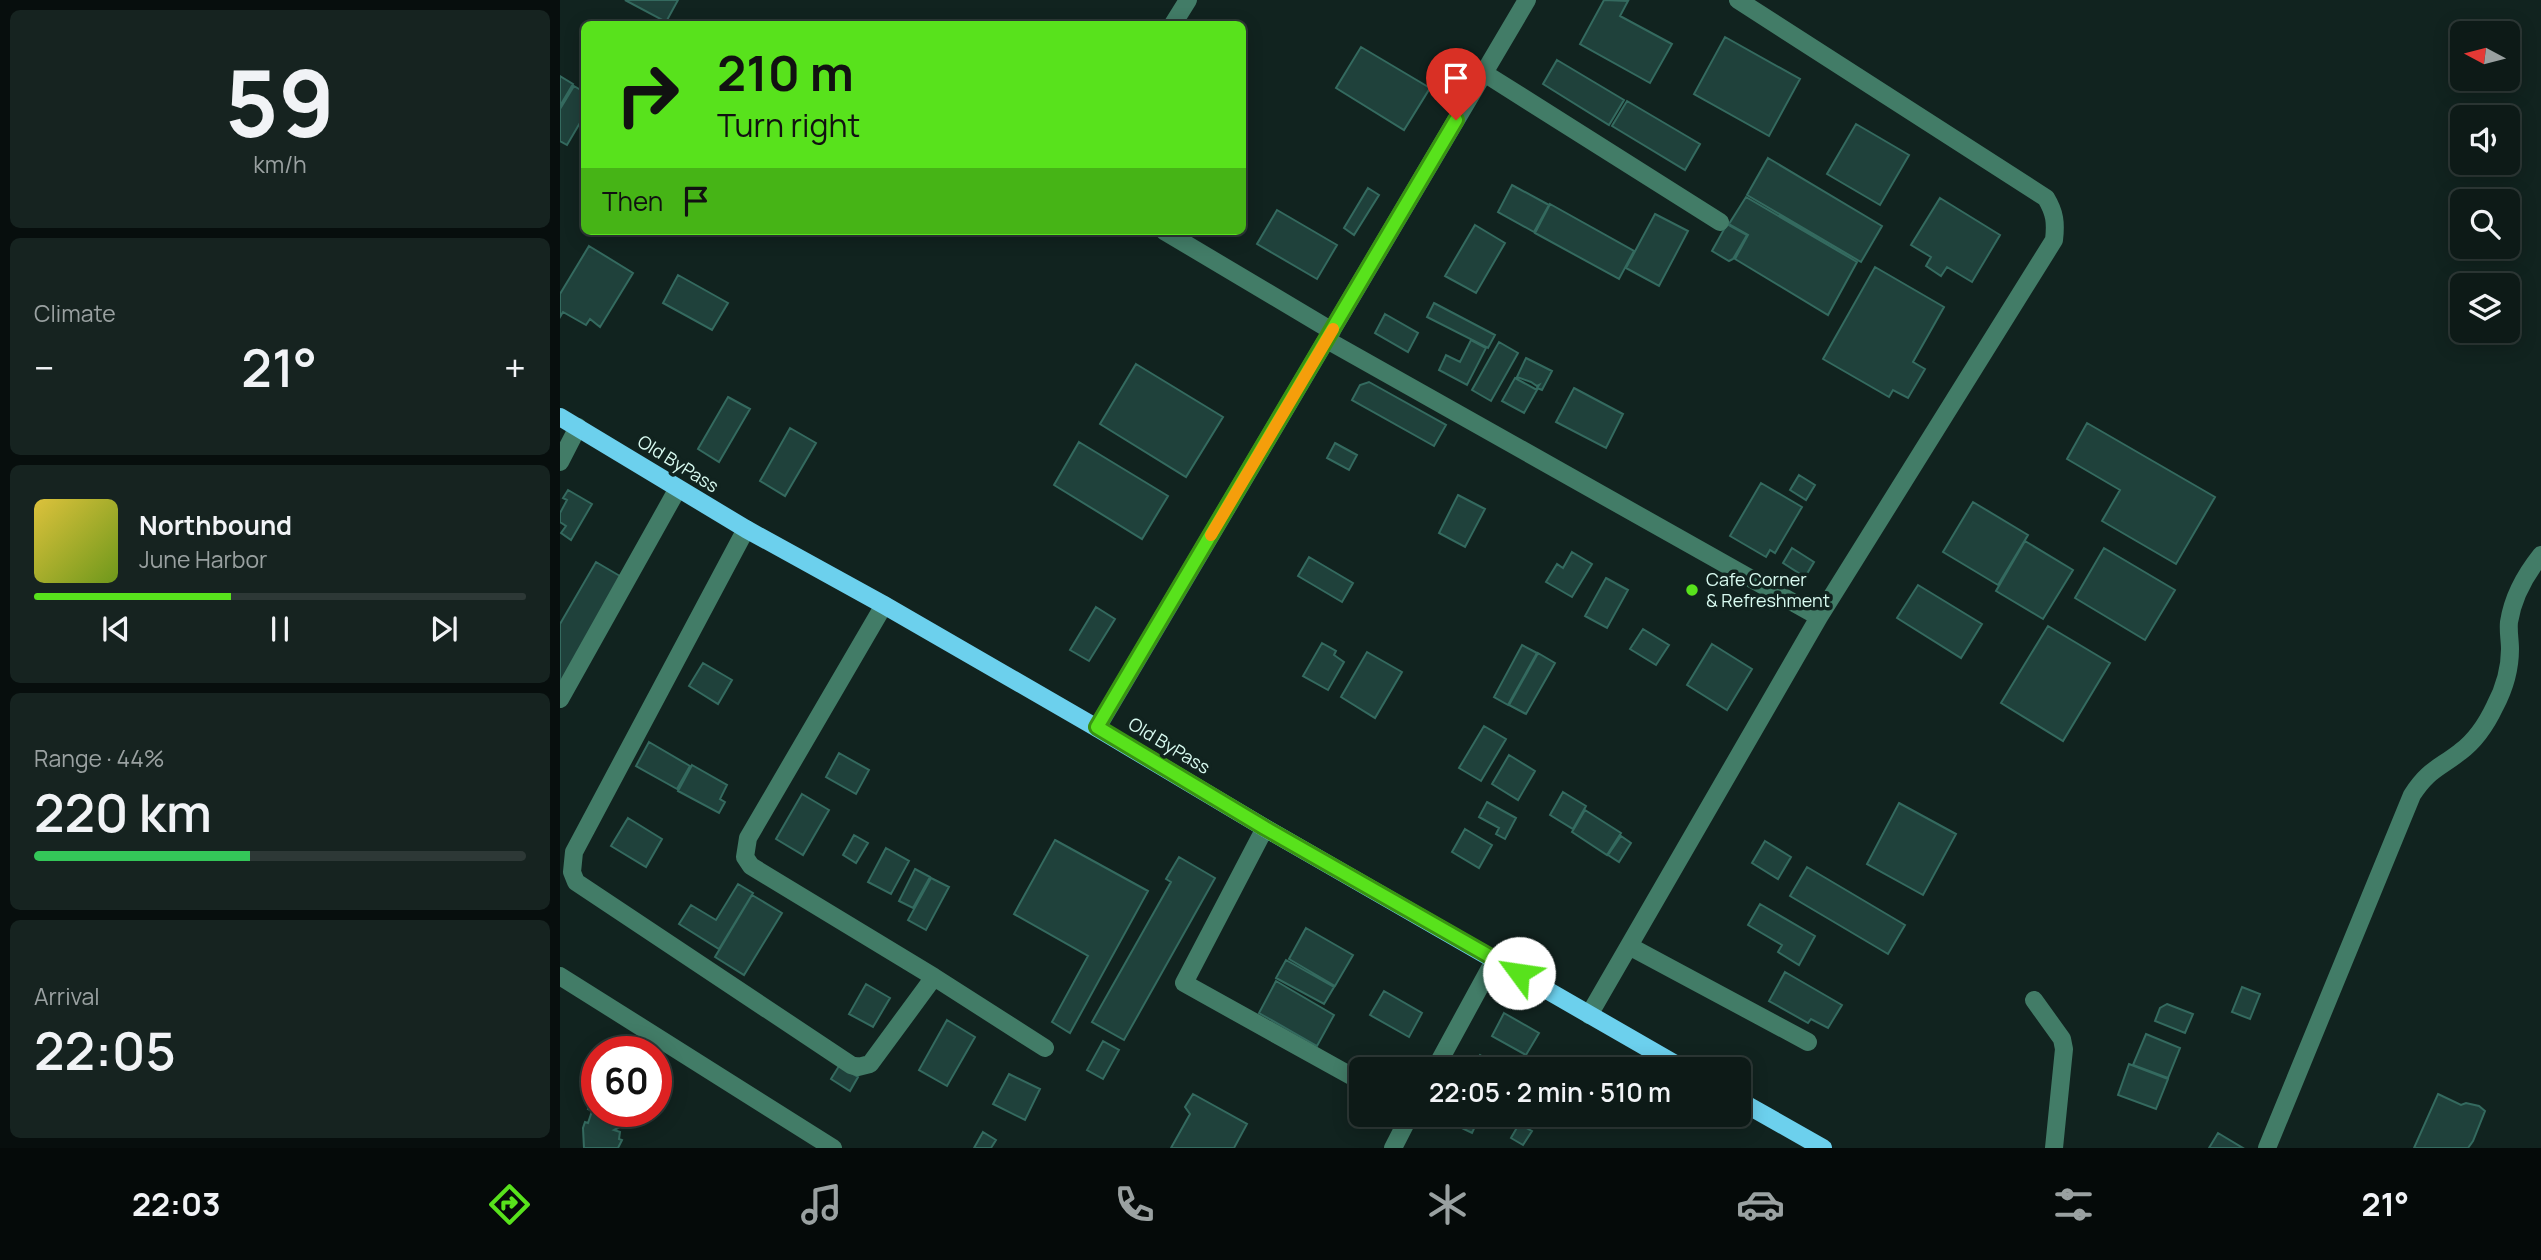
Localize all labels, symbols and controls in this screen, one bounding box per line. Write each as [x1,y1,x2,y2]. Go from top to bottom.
north arrow [2450,21,2520,91]
map controls [2450,21,2520,343]
text: 210 m [717,39,854,106]
text: 59 [225,40,335,164]
pin [1426,48,1486,120]
icon: right [602,49,693,140]
icon: arrive [1437,59,1475,97]
text: Turn right [717,103,860,147]
button: sound [2450,105,2520,175]
text: km/h [253,148,307,180]
icon: arrive [677,182,715,220]
text: Then [602,183,663,219]
button: search [2450,189,2520,259]
button: layers [2450,273,2520,343]
text: Climate [34,297,116,329]
text: 21° [241,332,317,403]
text: − [34,341,55,393]
text: + [504,341,526,393]
street label: Old ByPass [633,429,724,498]
text: Northbound [139,507,292,543]
text: June Harbor [139,543,267,575]
place label: Cafe Corner & Refreshment [1706,567,1830,612]
marker: Cafe Corner & Refreshment [1684,582,1700,598]
icon: previous [97,610,135,648]
icon: pause [261,610,299,648]
icon: next [425,610,463,648]
street label: Old ByPass [1124,711,1215,779]
text: Range · 44% [34,742,165,774]
text: 220 km [34,777,212,848]
position arrow [1482,936,1556,1010]
text: Arrival [34,980,100,1012]
text: 22:05 [34,1015,176,1086]
speed limit sign: 60 [581,1036,672,1127]
text: 22:05 · 2 min · 510 m [1429,1074,1671,1110]
icon: directions [485,1180,534,1229]
icon: music [797,1180,846,1229]
icon: phone [1110,1180,1159,1229]
icon: climate [1423,1180,1472,1229]
icon: car [1736,1180,1785,1229]
icon: filters [2049,1180,2098,1229]
text: 22:03 [132,1182,221,1226]
text: 21° [2362,1182,2409,1226]

